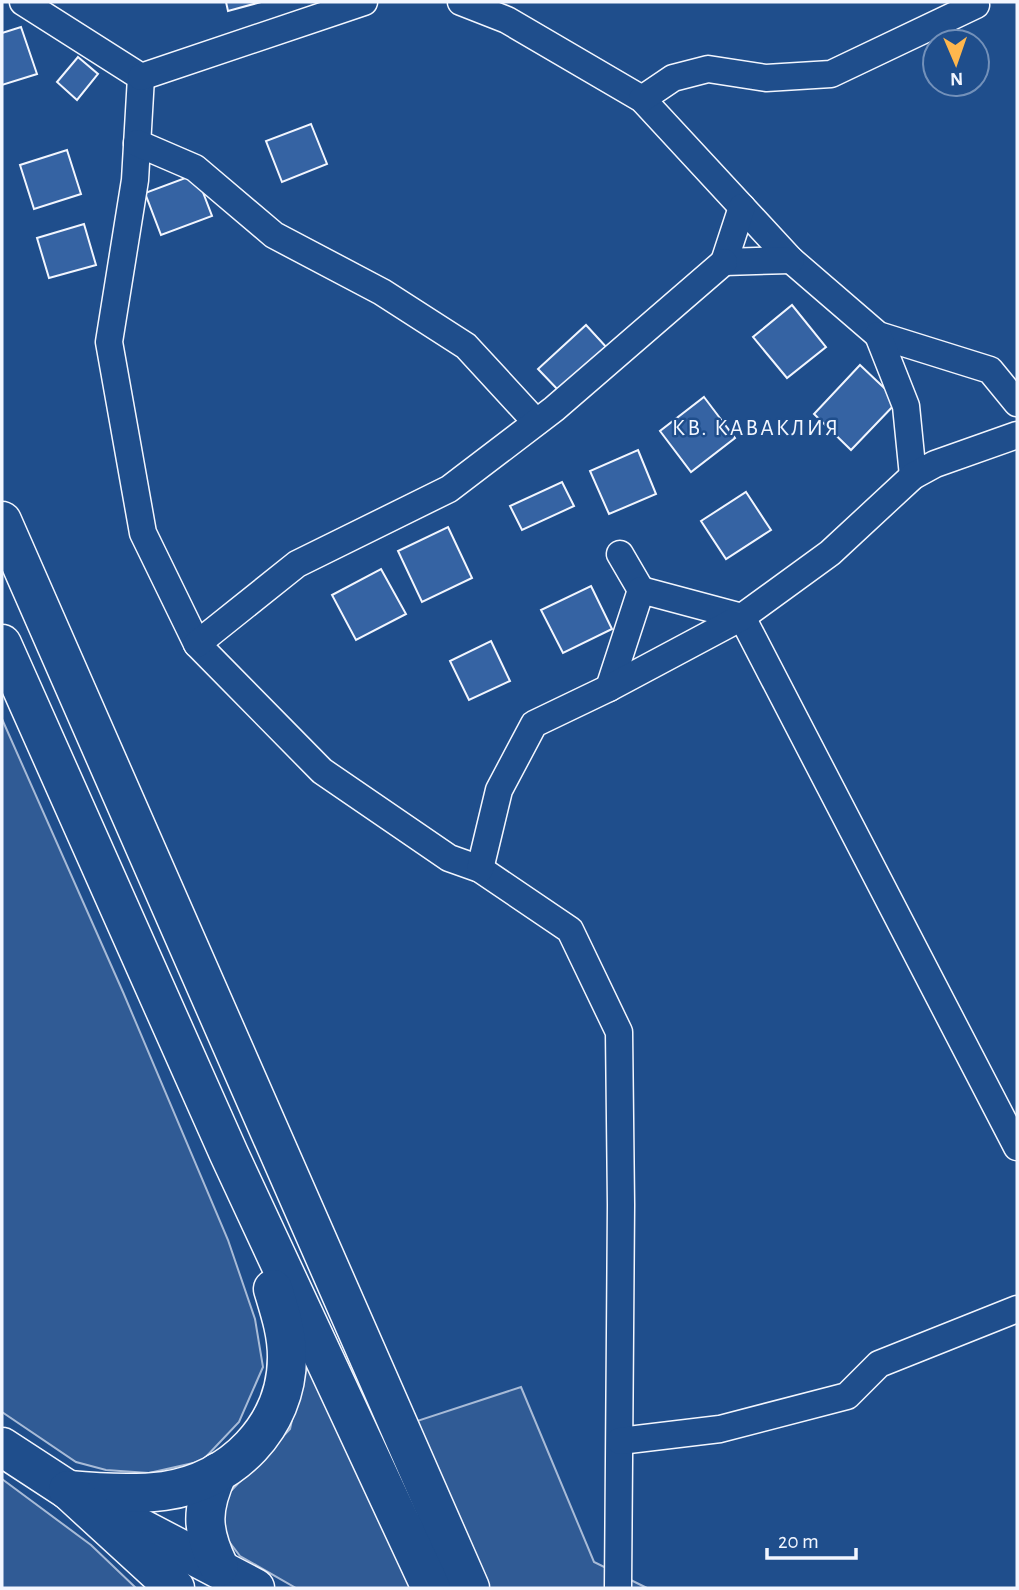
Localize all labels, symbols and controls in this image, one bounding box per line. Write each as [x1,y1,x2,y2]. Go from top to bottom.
north arrow [921,28,991,98]
text: N [950,69,963,88]
district label: КВ. КАВАКЛИЯ [672,417,840,440]
scale bar [767,1516,856,1560]
text: 20 m [778,1531,819,1552]

